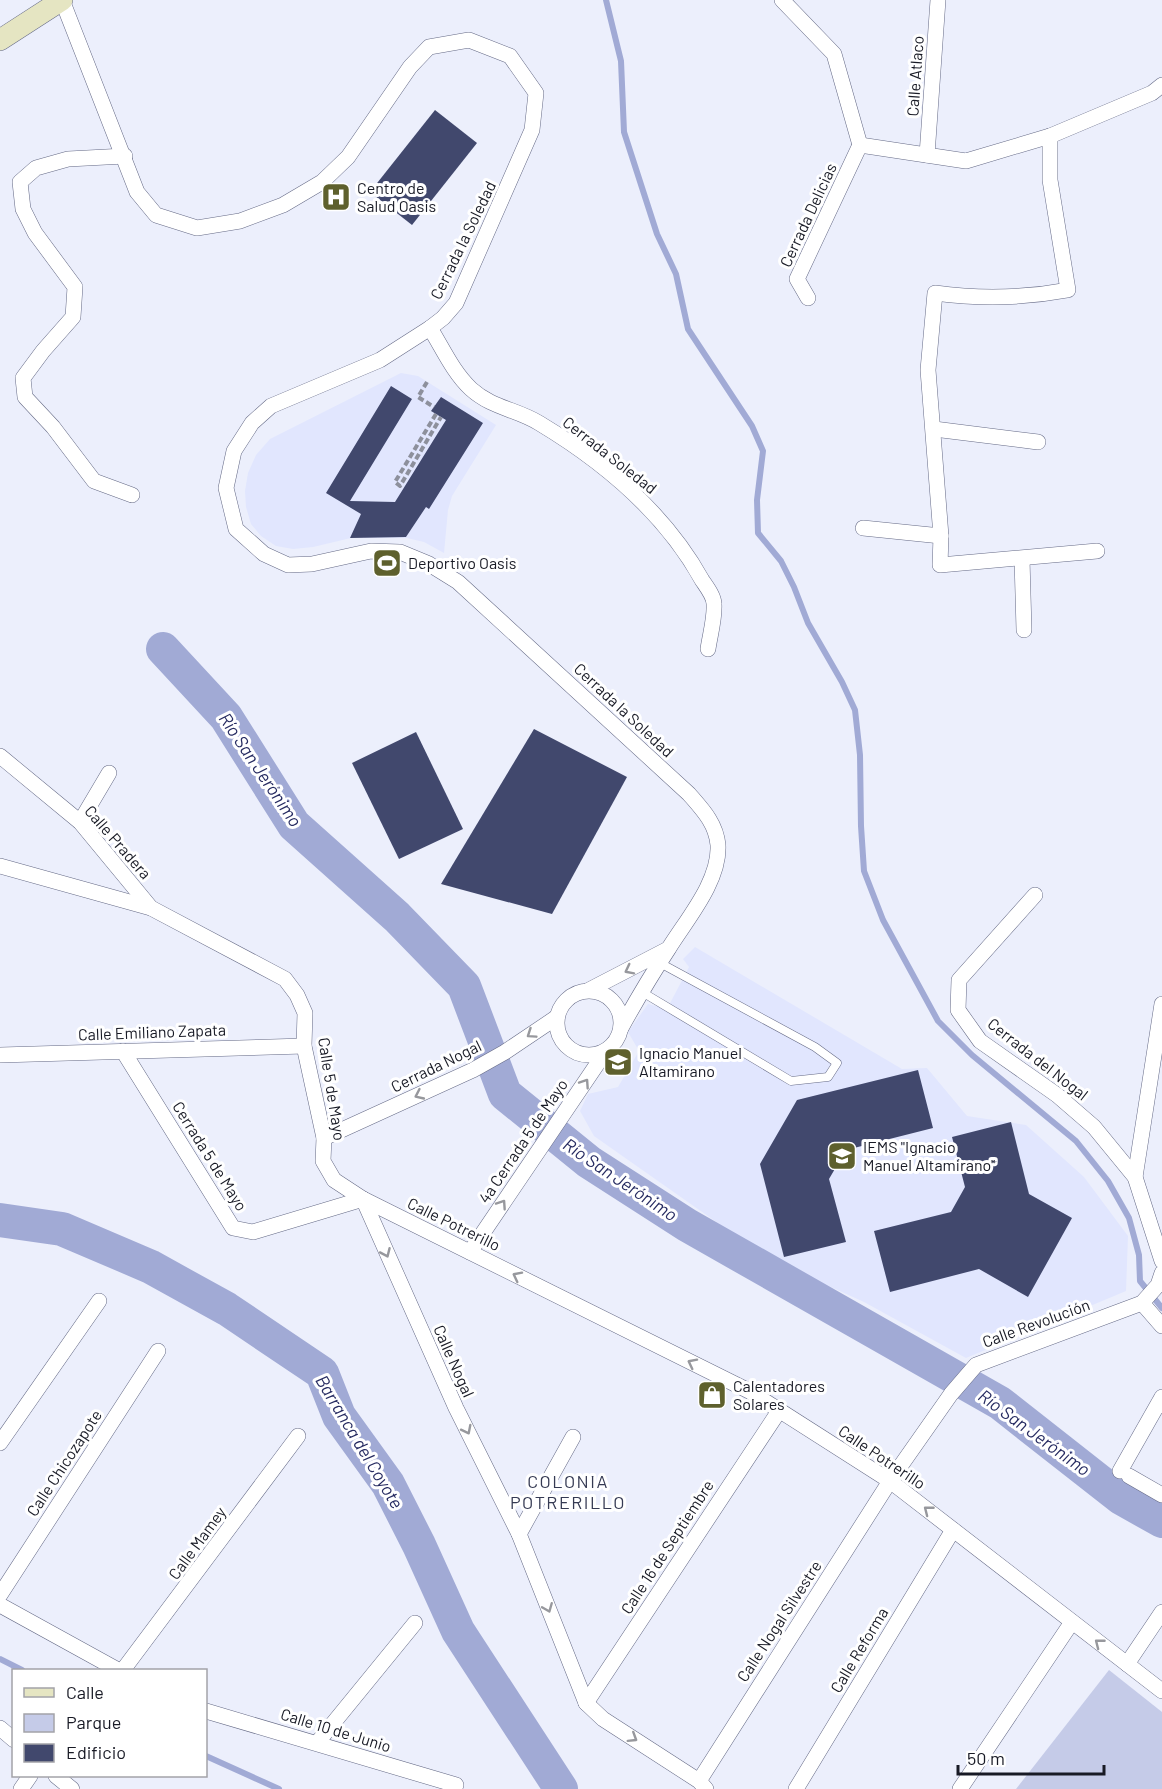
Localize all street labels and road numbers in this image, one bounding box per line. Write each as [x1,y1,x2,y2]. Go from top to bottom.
street label: Calle Atlaco [902,35,927,117]
street label: Cerrada Delicias [775,160,840,270]
street label: Cerrada la Soledad [426,178,499,302]
street label: Cerrada Soledad [560,412,661,497]
street label: Cerrada la Soledad [571,659,678,761]
street label: Calle Pradera [81,801,156,882]
street label: Cerrada del Nogal [984,1013,1092,1104]
street label: Calle Emiliano Zapata [78,1019,226,1044]
street label: Calle 5 de Mayo [315,1036,350,1142]
street label: Cerrada Nogal [388,1036,484,1096]
street label: 4a Cerrada 5 de Mayo [474,1075,571,1206]
street label: Cerrada 5 de Mayo [169,1098,252,1214]
street label: Calle Potrerillo [405,1193,504,1254]
street label: Calle Revolución [980,1294,1092,1351]
street label: Calle Nogal [430,1322,479,1400]
street label: Calle Chicozapote [22,1406,105,1519]
street label: Calle Potrerillo [835,1421,929,1493]
street label: Calle 16 de Septiembre [616,1476,717,1617]
street label: Calle Mamey [164,1502,230,1583]
street label: Calle Nogal Silvestre [732,1557,825,1685]
street label: Calle Reforma [826,1604,891,1696]
street label: Calle 10 de Junio [279,1704,394,1755]

